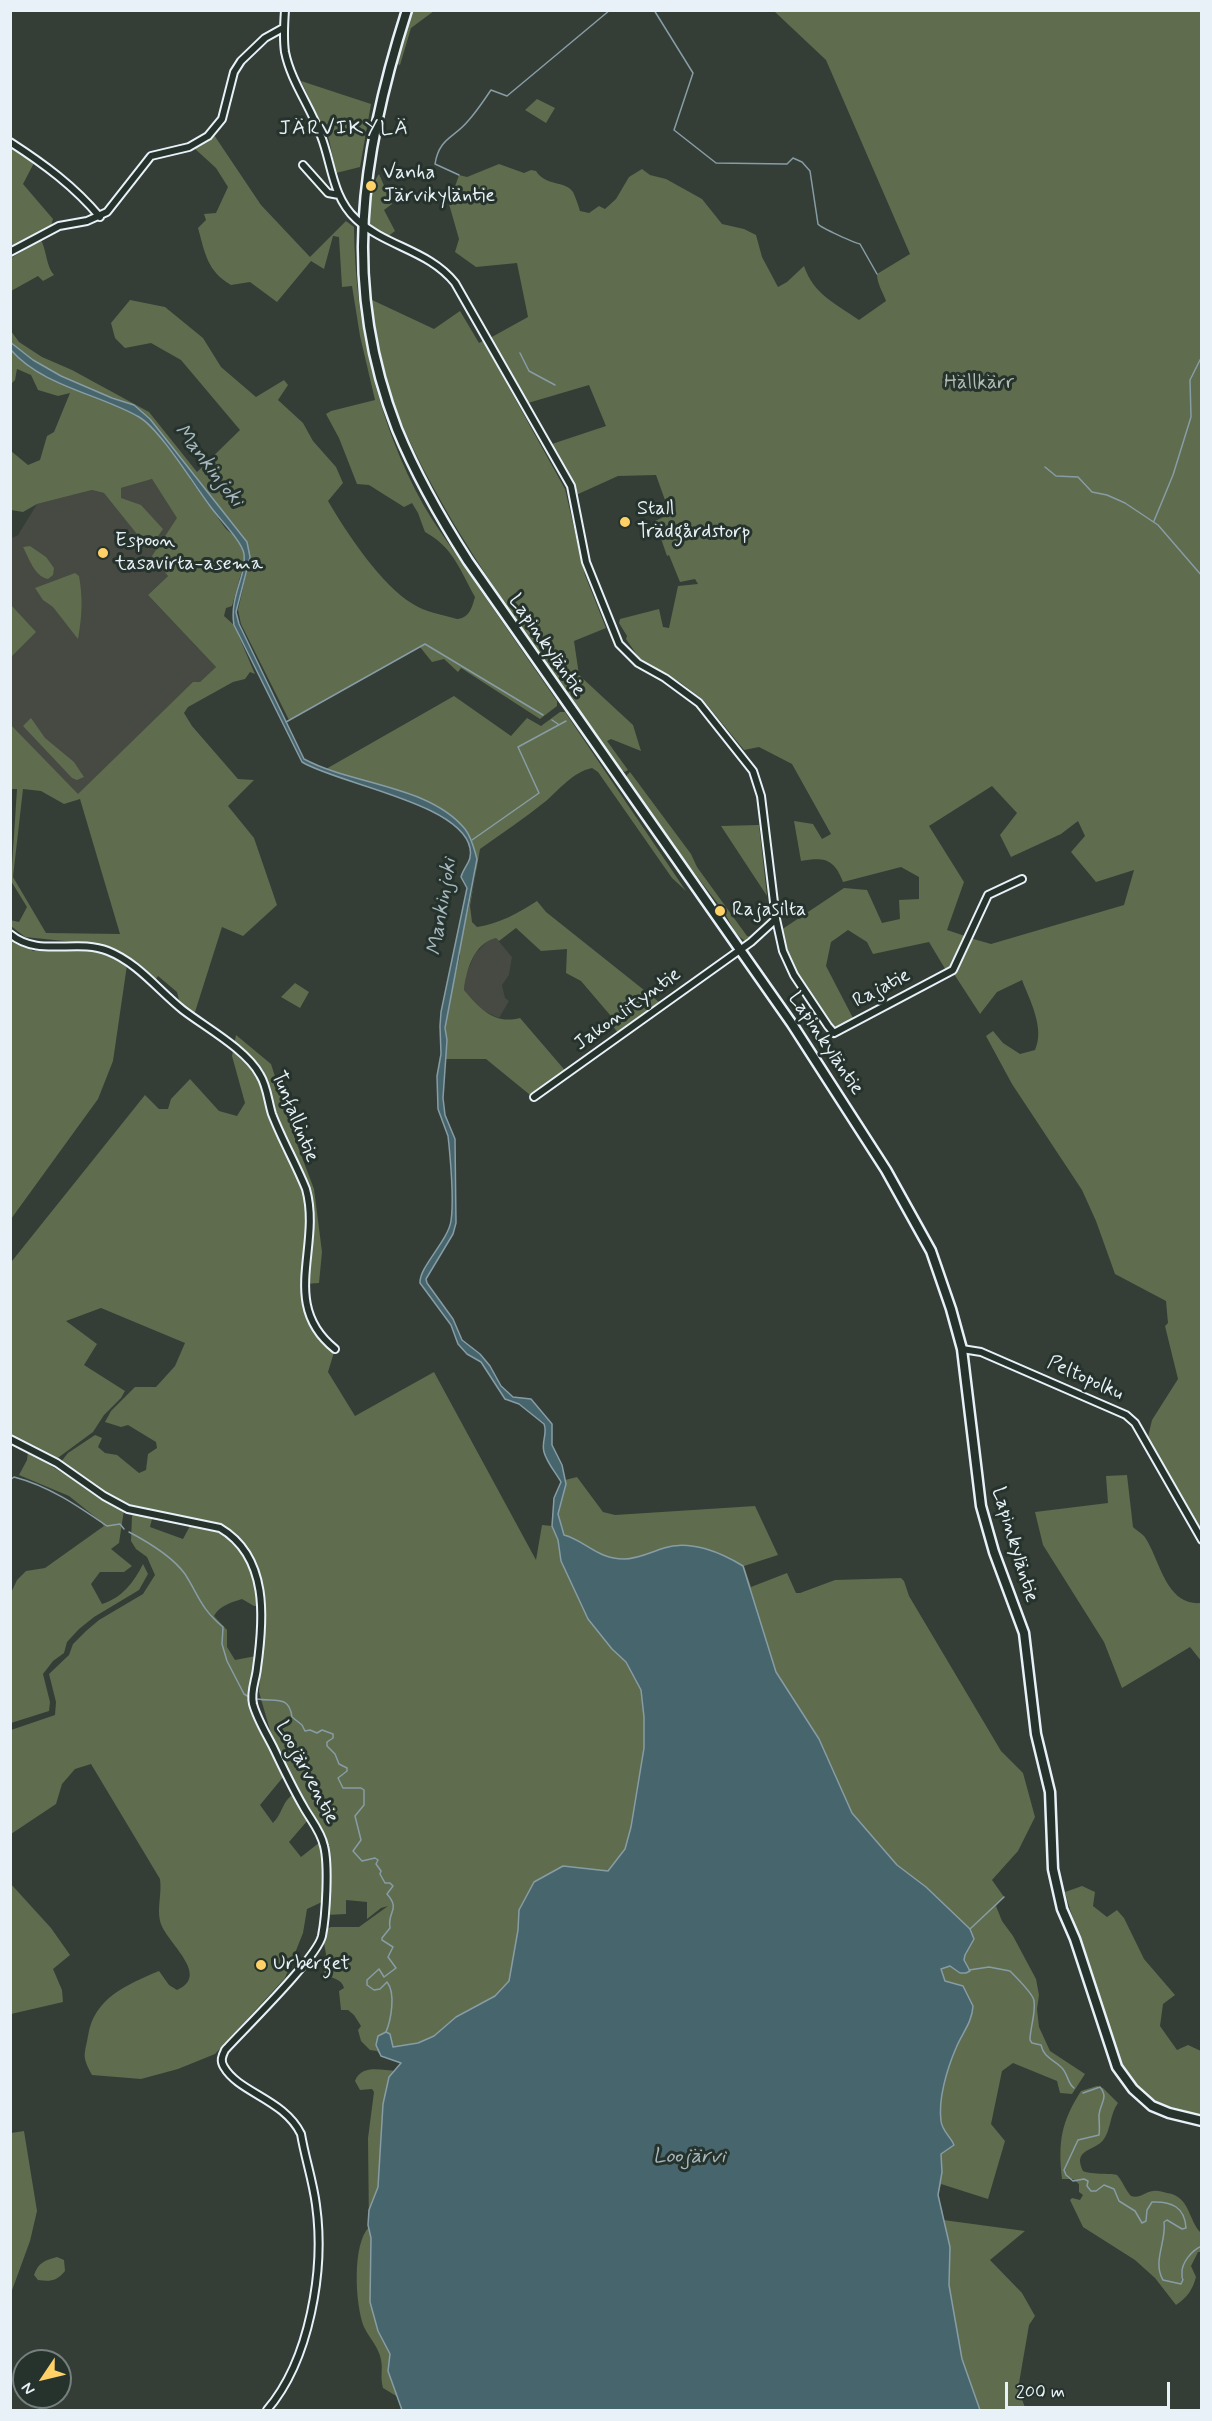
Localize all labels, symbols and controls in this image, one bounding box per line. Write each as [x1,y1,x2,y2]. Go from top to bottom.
district label: JÄRVIKYLÄ [281,117,407,143]
place label: Vanha Järvikyläntie [383,162,495,209]
marker: Vanha Järvikyläntie [364,179,378,193]
park label: Hällkärr [944,372,1014,396]
water label: Mankinjoki [168,419,248,513]
place label: Stall Trädgårdstorp [637,498,750,545]
marker: Stall Trädgårdstorp [618,515,632,529]
place label: Espoon tasavirta-asema [115,530,263,577]
marker: Espoon tasavirta-asema [96,546,110,560]
street label: Lapinkyläntie [502,590,590,702]
water label: Mankinjoki [423,856,463,958]
place label: Rajasilta [732,899,806,923]
marker: Rajasilta [713,904,727,918]
street label: Jakoniityntie [570,963,686,1057]
street label: Rajatie [849,964,915,1014]
street label: Lapinkyläntie [782,988,868,1100]
street label: Tunfallintie [265,1068,323,1166]
street label: Peltopolku [1043,1352,1127,1406]
street label: Lapinkyläntie [985,1485,1043,1605]
street label: Loojärventie [269,1718,343,1828]
place label: Urberget [273,1953,350,1977]
marker: Urberget [254,1958,268,1972]
water label: Loojärvi [653,2145,725,2171]
north arrow [12,2349,72,2409]
scale bar [1008,2370,1173,2408]
text: N [17,2378,40,2399]
text: 200 m [1016,2380,1065,2404]

